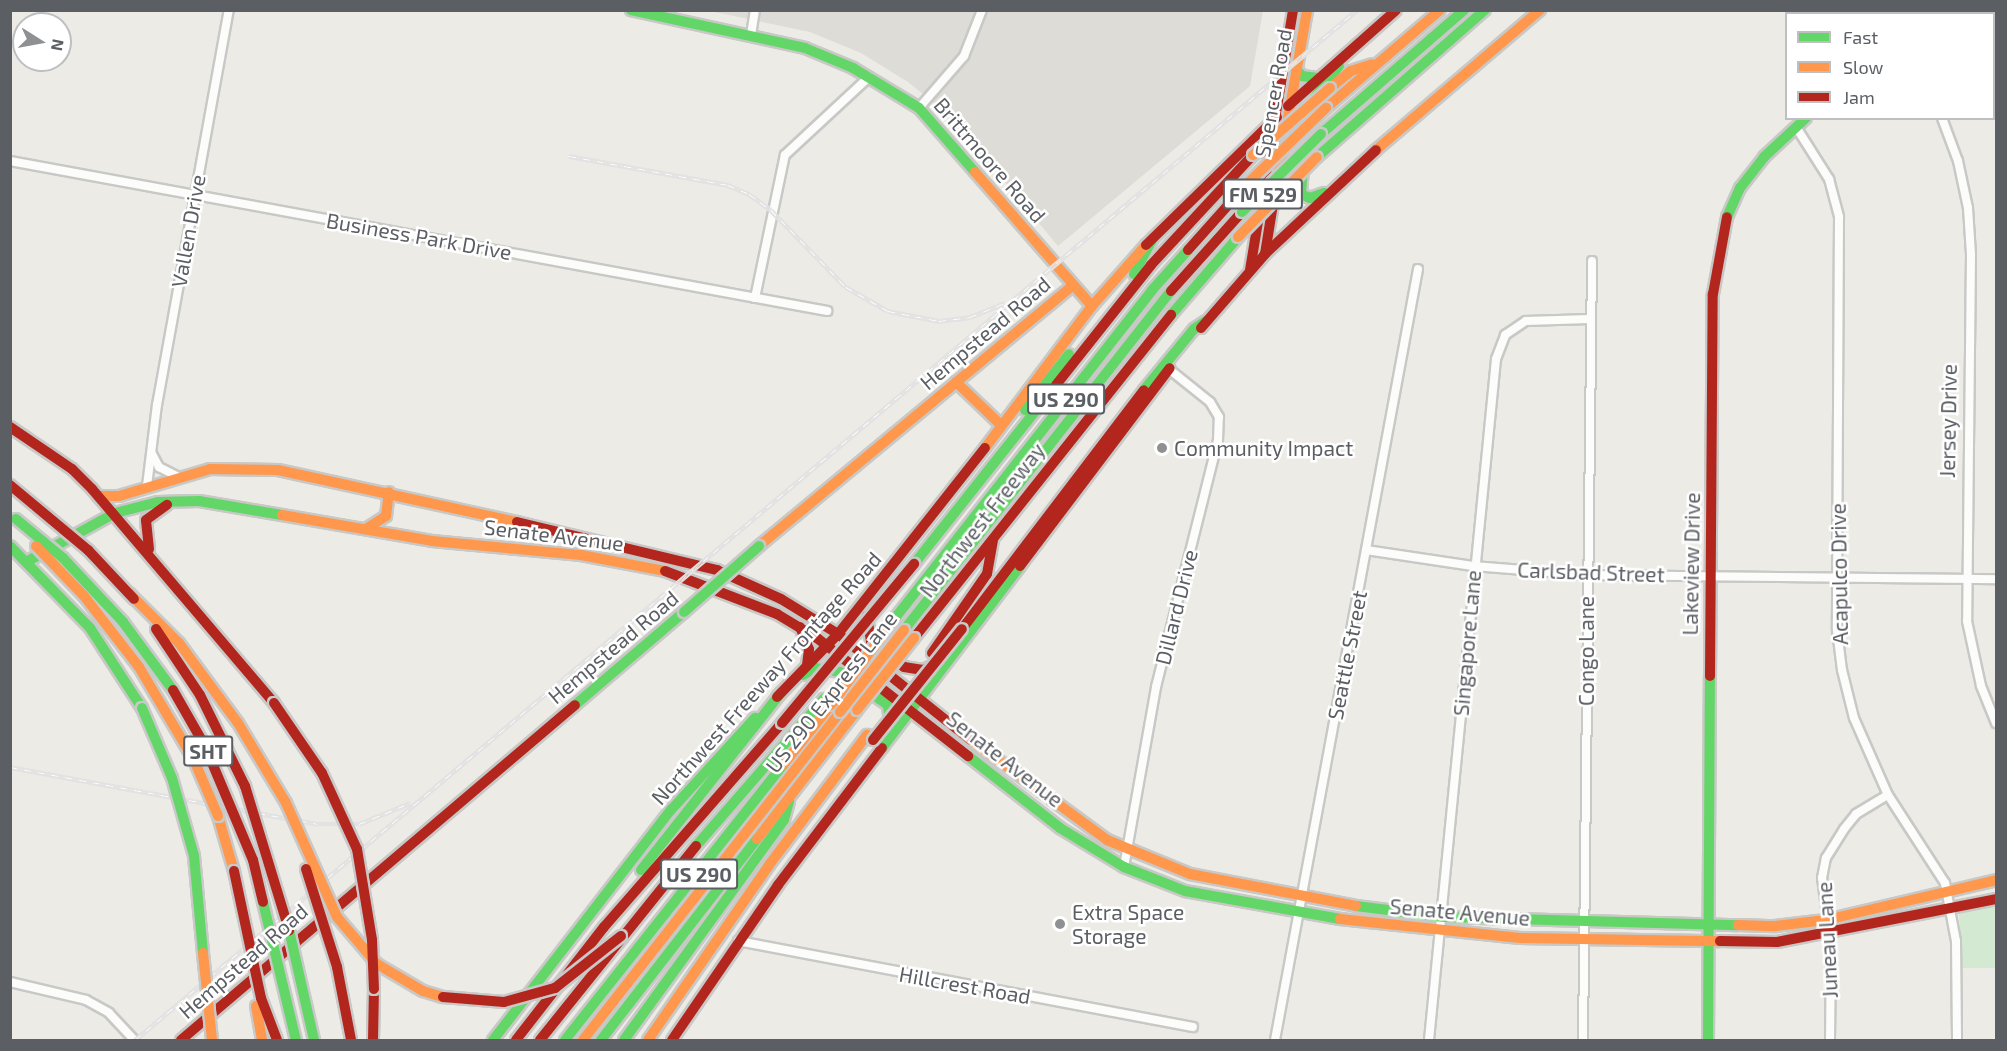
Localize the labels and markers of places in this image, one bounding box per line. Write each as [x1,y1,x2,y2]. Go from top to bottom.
place label: Community Impact [1174,435,1354,461]
marker: Community Impact [1155,441,1169,455]
place label: Extra Space Storage [1072,899,1184,949]
marker: Extra Space Storage [1053,917,1067,931]

